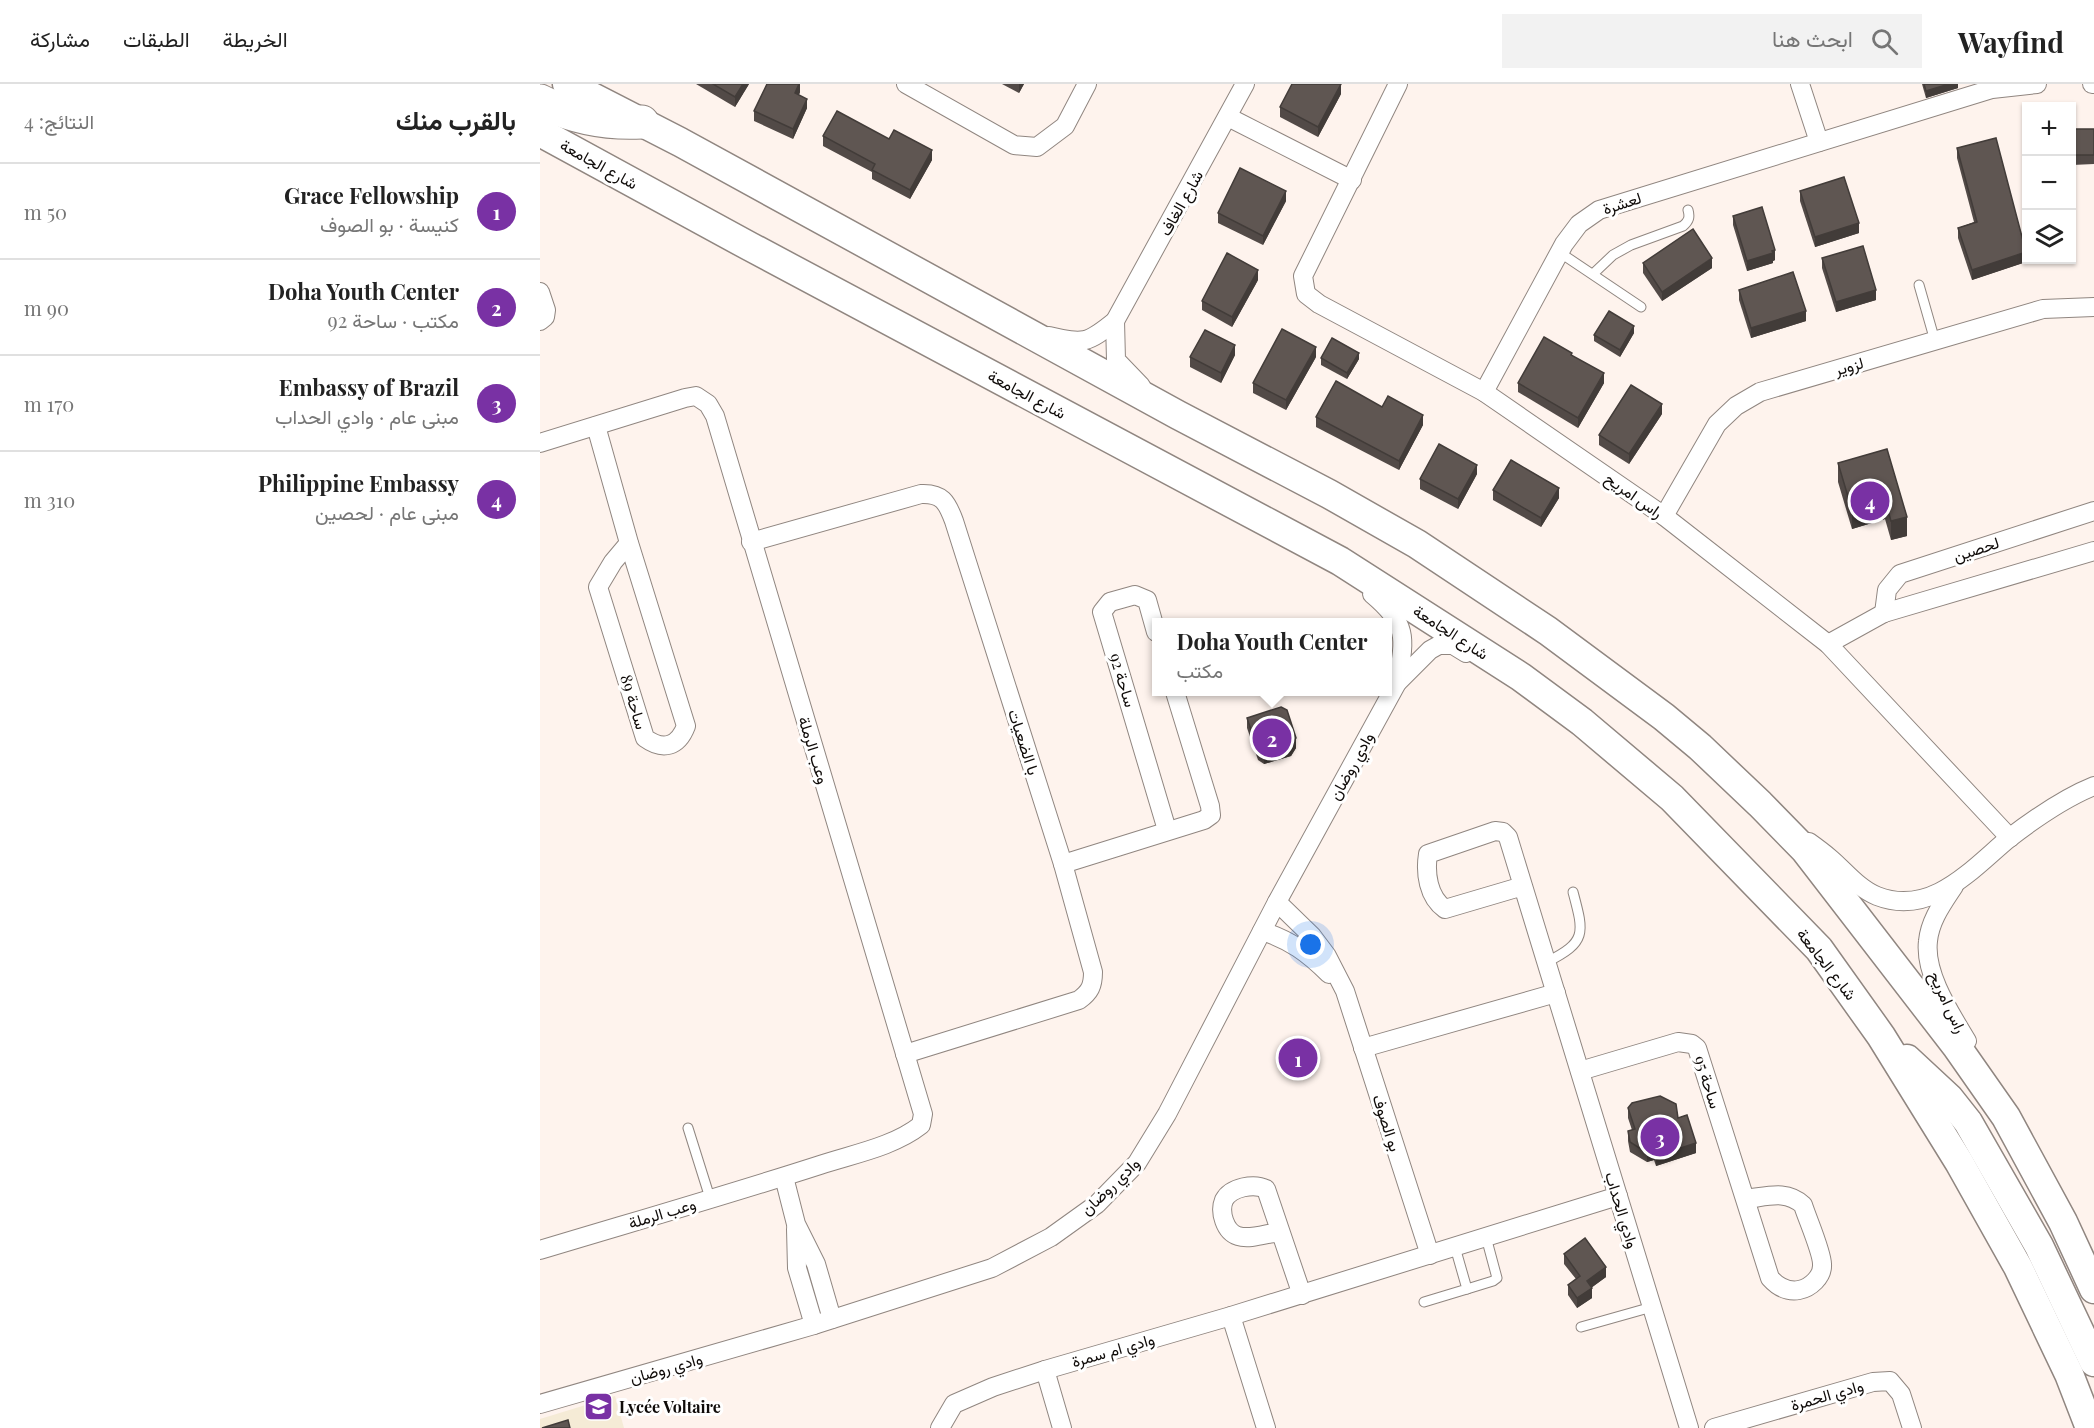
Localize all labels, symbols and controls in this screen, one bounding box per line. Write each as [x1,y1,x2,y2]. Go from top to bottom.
search box [1502,14,1922,68]
text: ابحث هنا [1772,23,1853,53]
text: Wayfind [1958,23,2064,60]
text: مشاركة [30,24,90,52]
text: الطبقات [123,24,190,52]
text: الخريطة [223,24,288,52]
icon: search [1868,25,1901,58]
text: بالقرب منك [396,102,516,137]
map controls [2022,102,2076,264]
button: + [2022,102,2076,156]
text: النتائج: 4 [24,107,94,134]
street label: شارع الجامعة [556,134,642,195]
button: − [2022,156,2076,210]
street label: شارع الغاف [1154,166,1209,240]
text: Grace Fellowship [284,180,459,210]
street label: لعشرة [1600,186,1644,220]
text: 50 m [24,198,67,225]
text: 1 [493,198,500,225]
text: كنيسة · بو الصوف [320,210,459,237]
button: layers [2022,210,2076,264]
text: Doha Youth Center [268,276,459,306]
text: 90 m [24,294,69,321]
text: 2 [491,294,502,321]
text: مكتب · ساحة 92 [328,306,459,333]
street label: لزوير [1831,351,1866,381]
street label: شارع الجامعة [984,364,1070,425]
text: Embassy of Brazil [279,372,459,402]
text: 170 m [24,390,74,417]
text: 3 [492,390,501,417]
text: مبنى عام · وادي الحداب [275,402,459,429]
street label: راس امريح [1600,467,1667,524]
text: Philippine Embassy [258,468,459,498]
pin: 4 [1850,478,1890,524]
text: 310 m [24,486,75,513]
text: 4 [491,486,502,513]
text: مبنى عام · لحصين [315,498,459,525]
street label: لحصين [1950,531,2002,567]
street label: شارع الجامعة [1409,599,1493,665]
popup [1152,618,1392,696]
text: Doha Youth Center [1176,626,1368,656]
street label: ساحة 92 [1105,650,1142,710]
text: مكتب [1176,656,1223,683]
street label: ساحة 89 [616,672,653,732]
street label: با الضعيات [1004,706,1045,777]
street label: وعب الرملة [793,714,835,786]
pin: 2 [1252,716,1292,760]
street label: وادي روضان [1323,728,1381,805]
street label: شارع الجامعة [1791,924,1862,1005]
your location [1296,930,1325,959]
street label: راس امريح [1923,967,1972,1037]
pin: 1 [1278,1036,1317,1080]
street label: ساحة 95 [1690,1053,1727,1111]
street label: بو الصوف [1367,1092,1407,1154]
pin: 3 [1640,1114,1680,1160]
street label: وادي روضان [1076,1152,1147,1222]
street label: وادي الحداب [1597,1169,1644,1252]
street label: وعب الرملة [626,1192,698,1234]
street label: وادي ام سمرة [1069,1328,1158,1375]
street label: وادي روضان [627,1347,706,1392]
street label: وادي الحمرة [1788,1374,1867,1419]
school or university icon: Lycée Voltaire [582,1391,614,1423]
place label: Lycée Voltaire [619,1396,721,1417]

